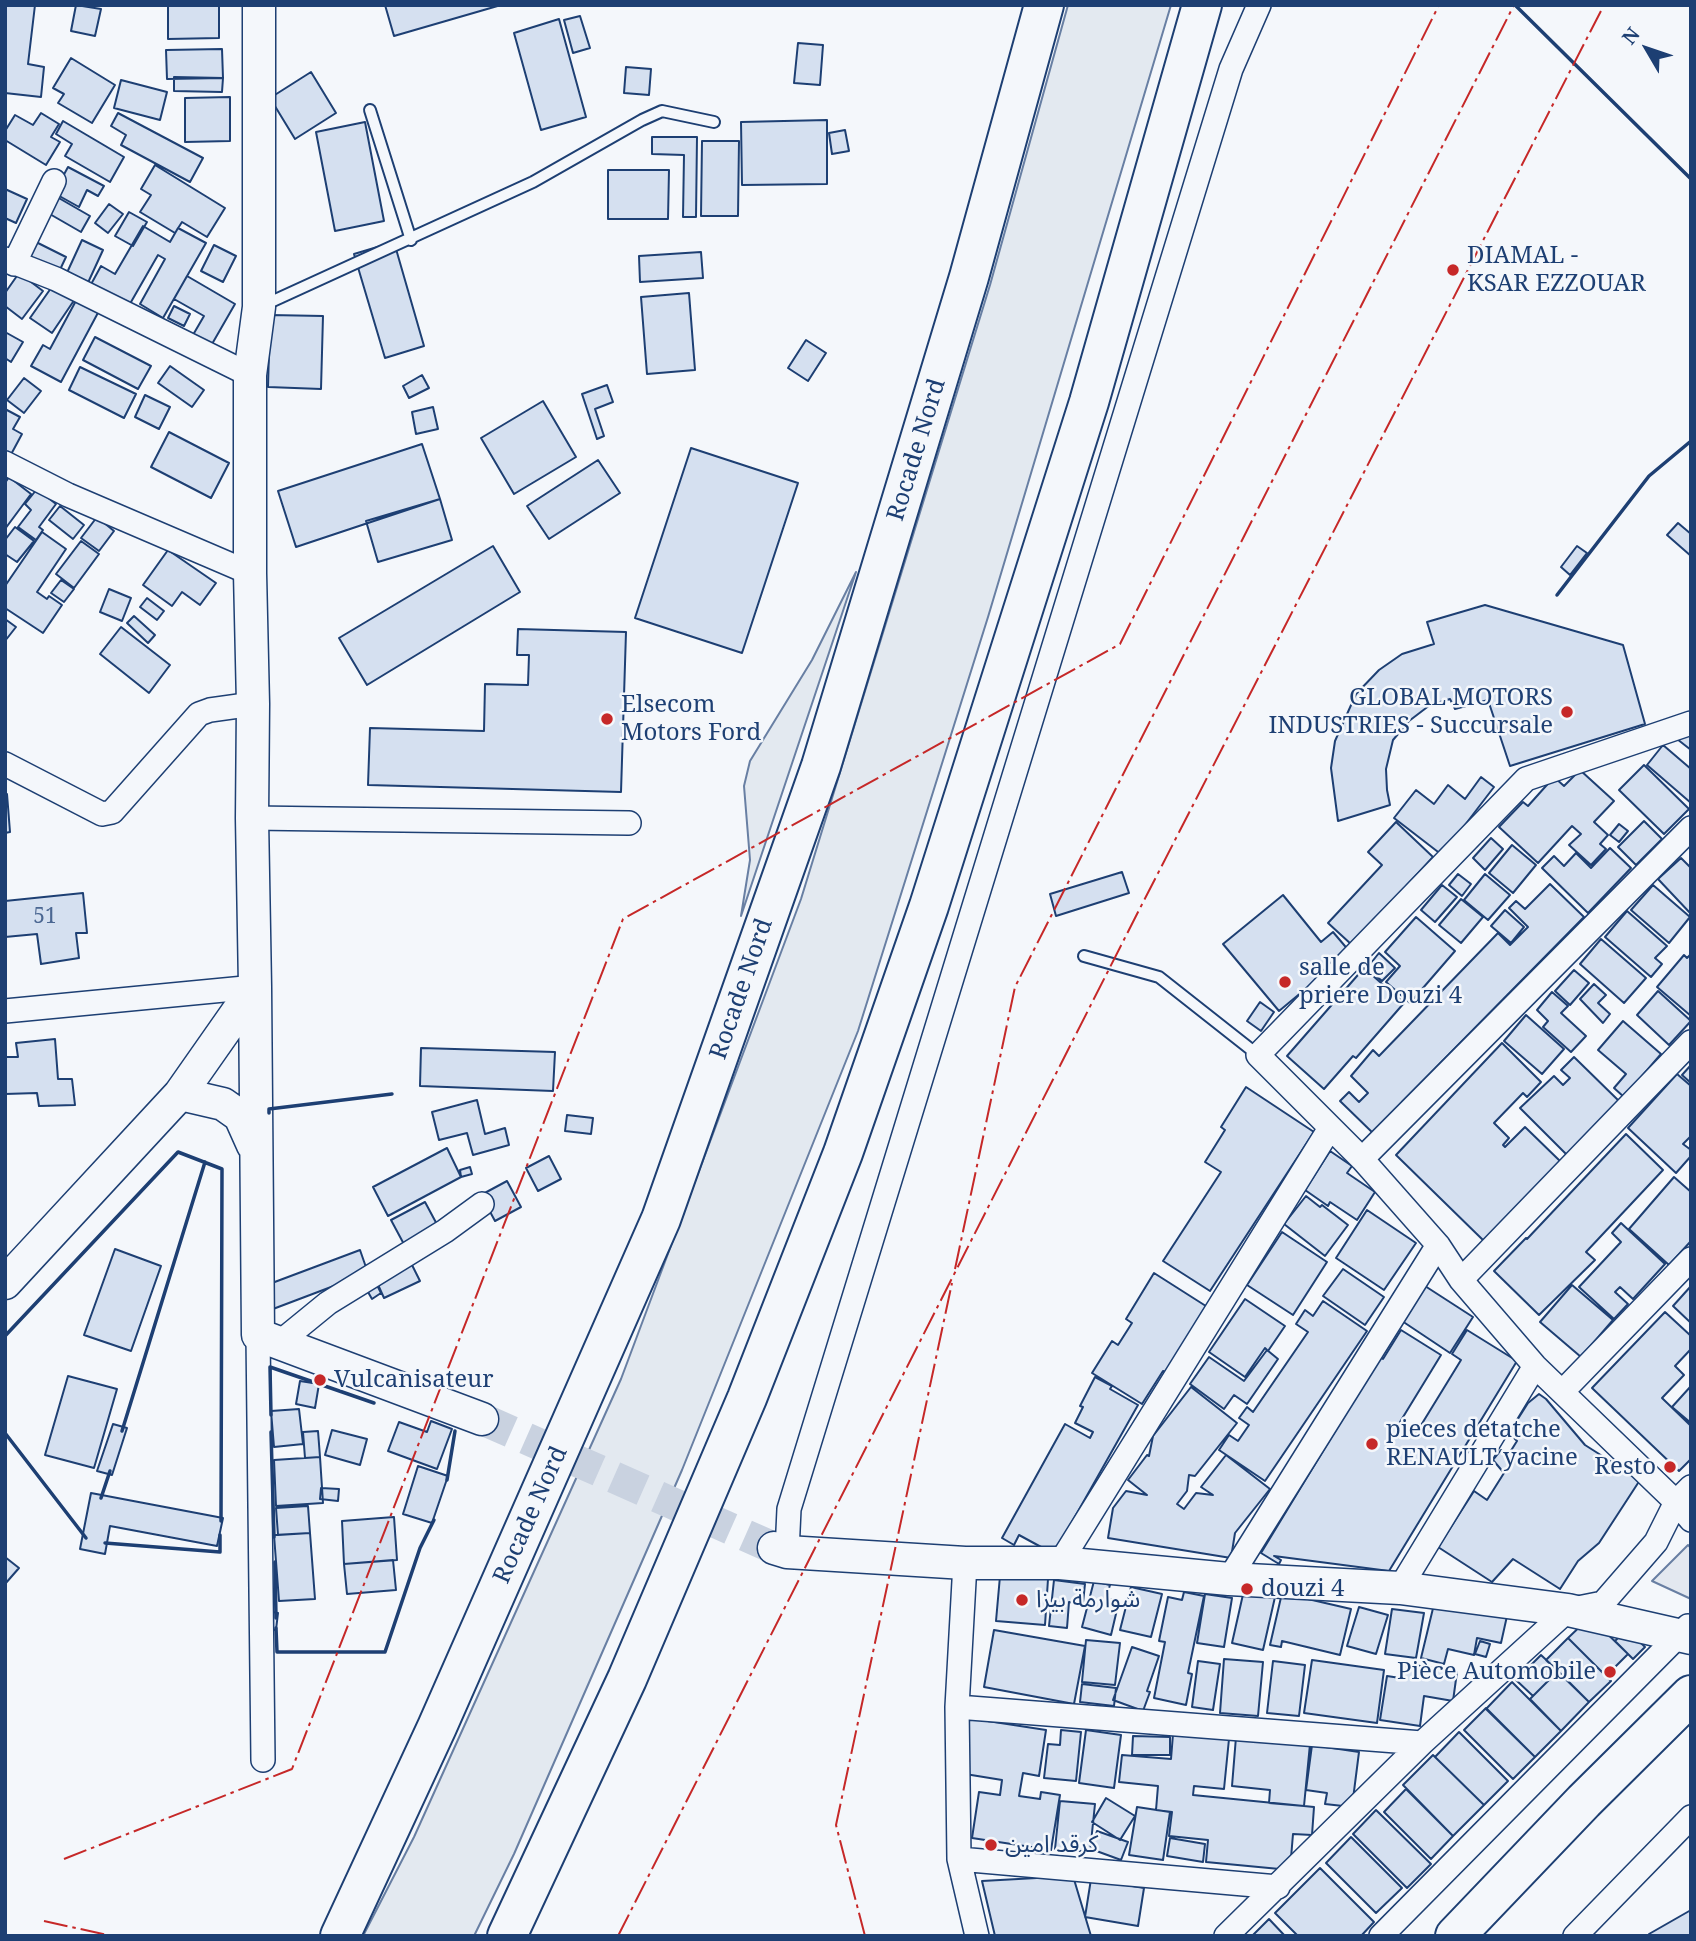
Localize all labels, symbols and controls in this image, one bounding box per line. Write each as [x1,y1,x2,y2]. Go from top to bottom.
north arrow [1612,14,1682,84]
text: N [1616,22,1645,50]
place label: DIAMAL - KSAR EZZOUAR [1467,242,1646,298]
marker: DIAMAL - KSAR EZZOUAR [1445,262,1461,278]
street label: Rocade Nord [882,376,952,524]
place label: GLOBAL MOTORS INDUSTRIES - Succursale [1268,684,1553,740]
place label: Elsecom Motors Ford [621,691,761,747]
marker: GLOBAL MOTORS INDUSTRIES - Succursale [1559,704,1575,720]
marker: Elsecom Motors Ford [599,711,615,727]
house number: 51 [33,904,57,930]
street label: Rocade Nord [704,915,780,1063]
place label: salle de priere Douzi 4 [1299,954,1462,1010]
marker: salle de priere Douzi 4 [1277,974,1293,990]
place label: Vulcanisateur [334,1366,494,1394]
marker: Vulcanisateur [312,1372,328,1388]
place label: pieces detatche RENAULT yacine [1386,1416,1578,1472]
marker: pieces detatche RENAULT yacine [1364,1436,1380,1452]
street label: Rocade Nord [488,1442,574,1588]
place label: Resto [1594,1453,1656,1481]
marker: Resto [1662,1459,1678,1475]
place label: douzi 4 [1261,1575,1344,1603]
marker: douzi 4 [1239,1581,1255,1597]
place label: شوارمة بيزا [1036,1586,1140,1614]
marker: شوارمة بيزا [1014,1592,1030,1608]
place label: Pièce Automobile [1397,1658,1596,1686]
marker: Pièce Automobile [1602,1664,1618,1680]
place label: كرقد امين [1005,1831,1098,1859]
marker: كرقد امين [983,1837,999,1853]

